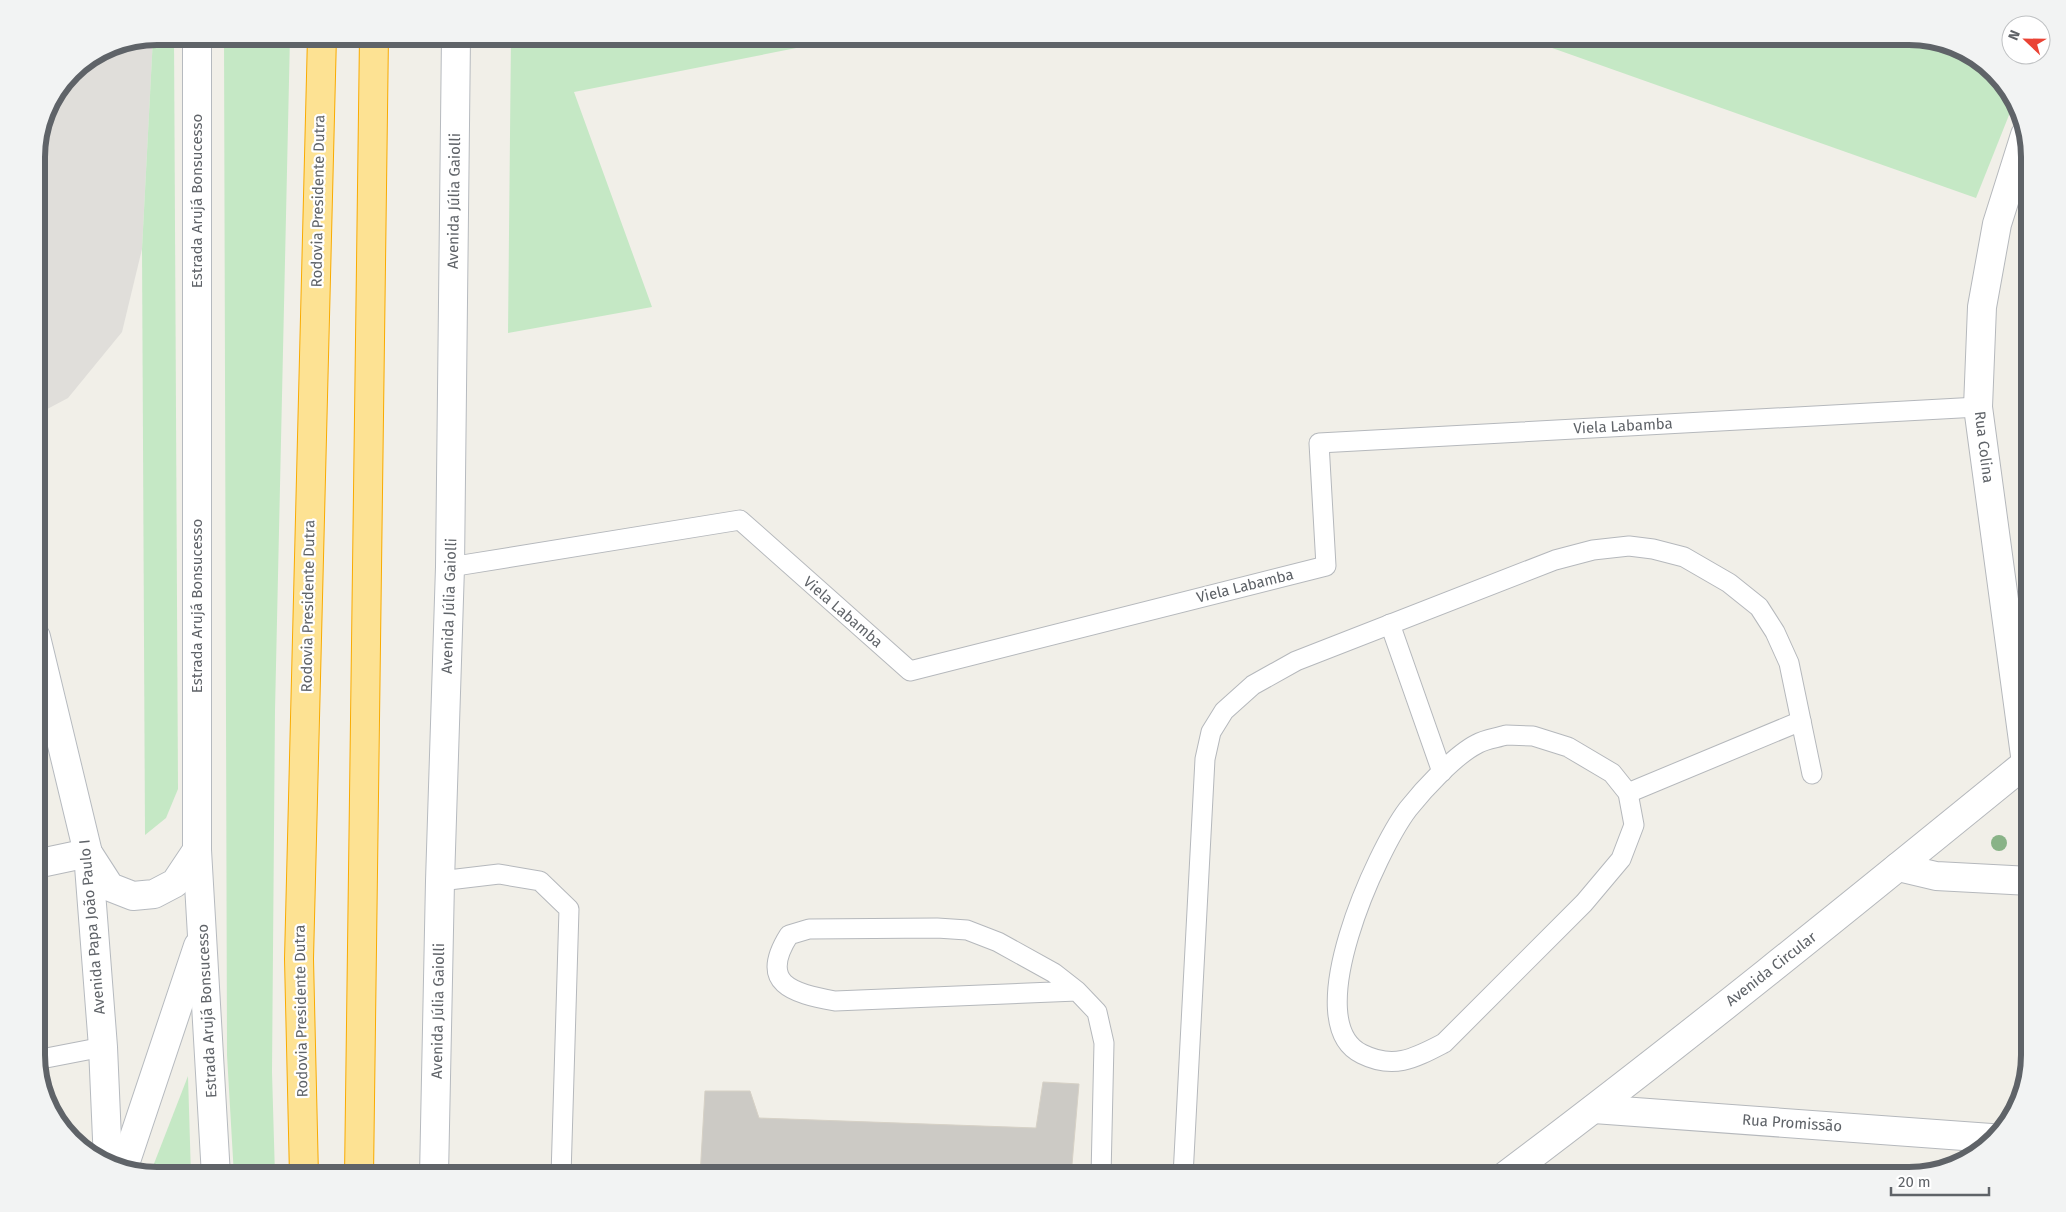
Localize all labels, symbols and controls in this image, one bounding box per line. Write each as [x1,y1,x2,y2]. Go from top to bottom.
north arrow [2001,15,2051,65]
text: N [2005,28,2024,43]
street label: Estrada Arujá Bonsucesso [188,114,206,288]
street label: Rodovia Presidente Dutra [307,115,329,287]
street label: Avenida Júlia Gaiolli [444,133,464,269]
street label: Rua Colina [1971,410,1997,484]
street label: Viela Labamba [1573,414,1673,438]
street label: Estrada Arujá Bonsucesso [188,519,206,693]
street label: Rodovia Presidente Dutra [297,520,319,692]
street label: Avenida Júlia Gaiolli [438,538,460,674]
street label: Viela Labamba [1195,565,1295,607]
street label: Viela Labamba [800,573,886,651]
street label: Avenida Papa João Paulo I [75,839,109,1015]
street label: Estrada Arujá Bonsucesso [193,923,221,1099]
street label: Rodovia Presidente Dutra [290,925,312,1097]
street label: Avenida Circular [1722,928,1820,1010]
street label: Avenida Júlia Gaiolli [428,943,448,1079]
street label: Rua Promissão [1741,1111,1843,1135]
scale bar [1891,1164,1988,1196]
text: 20 m [1898,1173,1931,1191]

